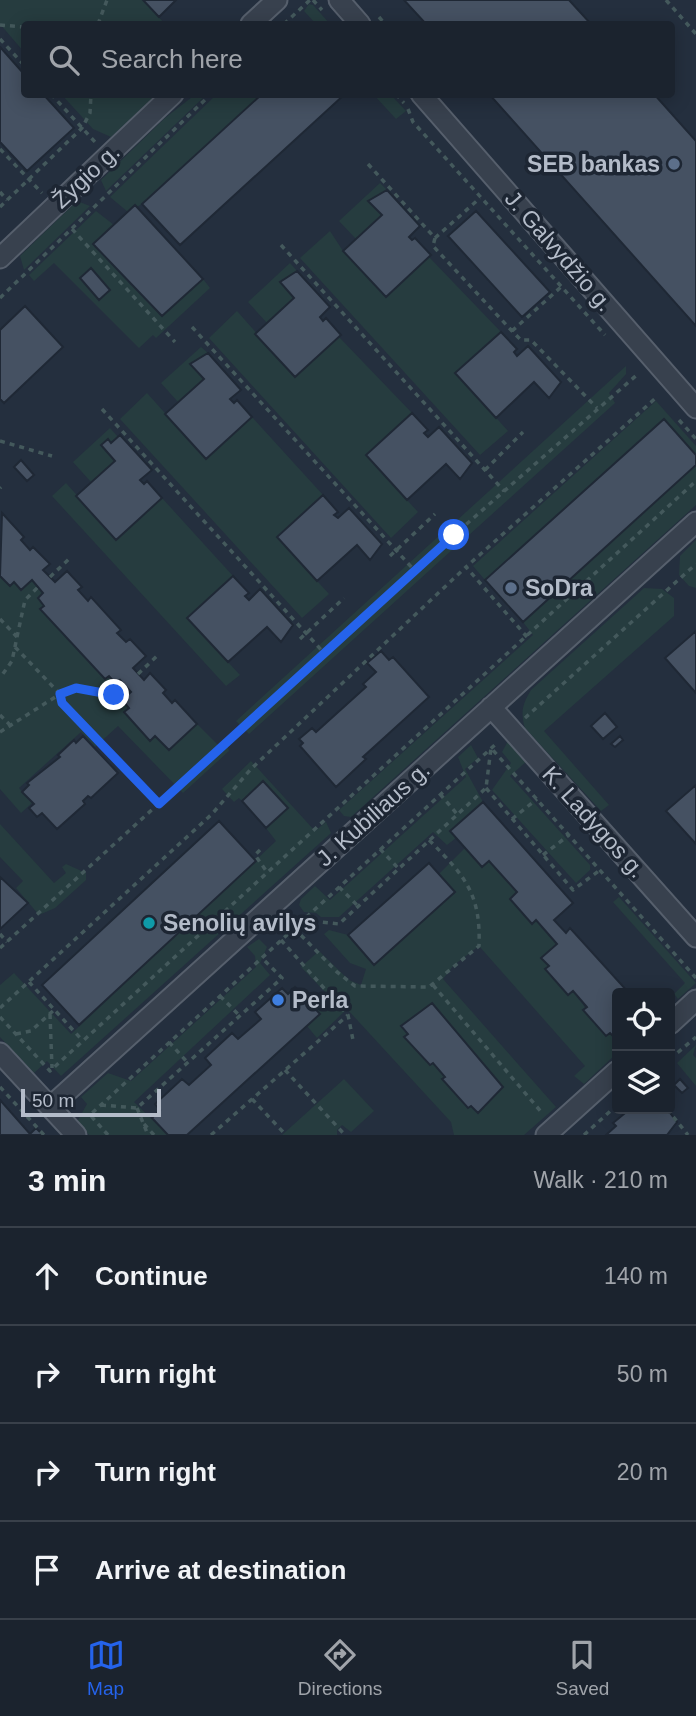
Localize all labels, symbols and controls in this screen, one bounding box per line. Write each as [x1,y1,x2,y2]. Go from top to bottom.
search box [21,21,675,98]
icon: search [45,41,83,79]
text: Search here [101,44,243,74]
street label: Žygio g. [47,139,125,213]
place label: SEB bankas [527,151,660,177]
marker: SEB bankas [666,156,682,172]
street label: J. Galvydžio g. [500,186,618,316]
route start [438,519,469,550]
place label: SoDra [525,575,593,601]
marker: SoDra [503,580,519,596]
route end [98,679,129,710]
street label: J. Kubiliaus g. [311,756,435,872]
street label: K. Ladygos g. [537,761,651,883]
place label: Senolių avilys [163,910,316,936]
marker: Senolių avilys [141,915,157,931]
place label: Perla [292,987,348,1013]
map controls [612,988,675,1114]
button: locate [612,988,675,1051]
marker: Perla [270,992,286,1008]
button: layers [612,1051,675,1114]
scale bar [21,1086,161,1118]
text: 50 m [32,1090,74,1111]
text: 3 min [28,1164,106,1197]
text: Walk · 210 m [533,1167,668,1193]
icon: ahead [28,1257,66,1295]
text: Continue [95,1261,208,1291]
text: 140 m [604,1263,668,1289]
icon: right [28,1355,66,1393]
text: Turn right [95,1359,216,1389]
text: 50 m [617,1361,668,1387]
icon: right [28,1453,66,1491]
text: Turn right [95,1457,216,1487]
text: 20 m [617,1459,668,1485]
icon: arrive [28,1551,66,1589]
text: Arrive at destination [95,1555,346,1585]
tab: Map [87,1636,125,1700]
tab: Directions [298,1636,382,1700]
tab: Saved [555,1636,609,1700]

